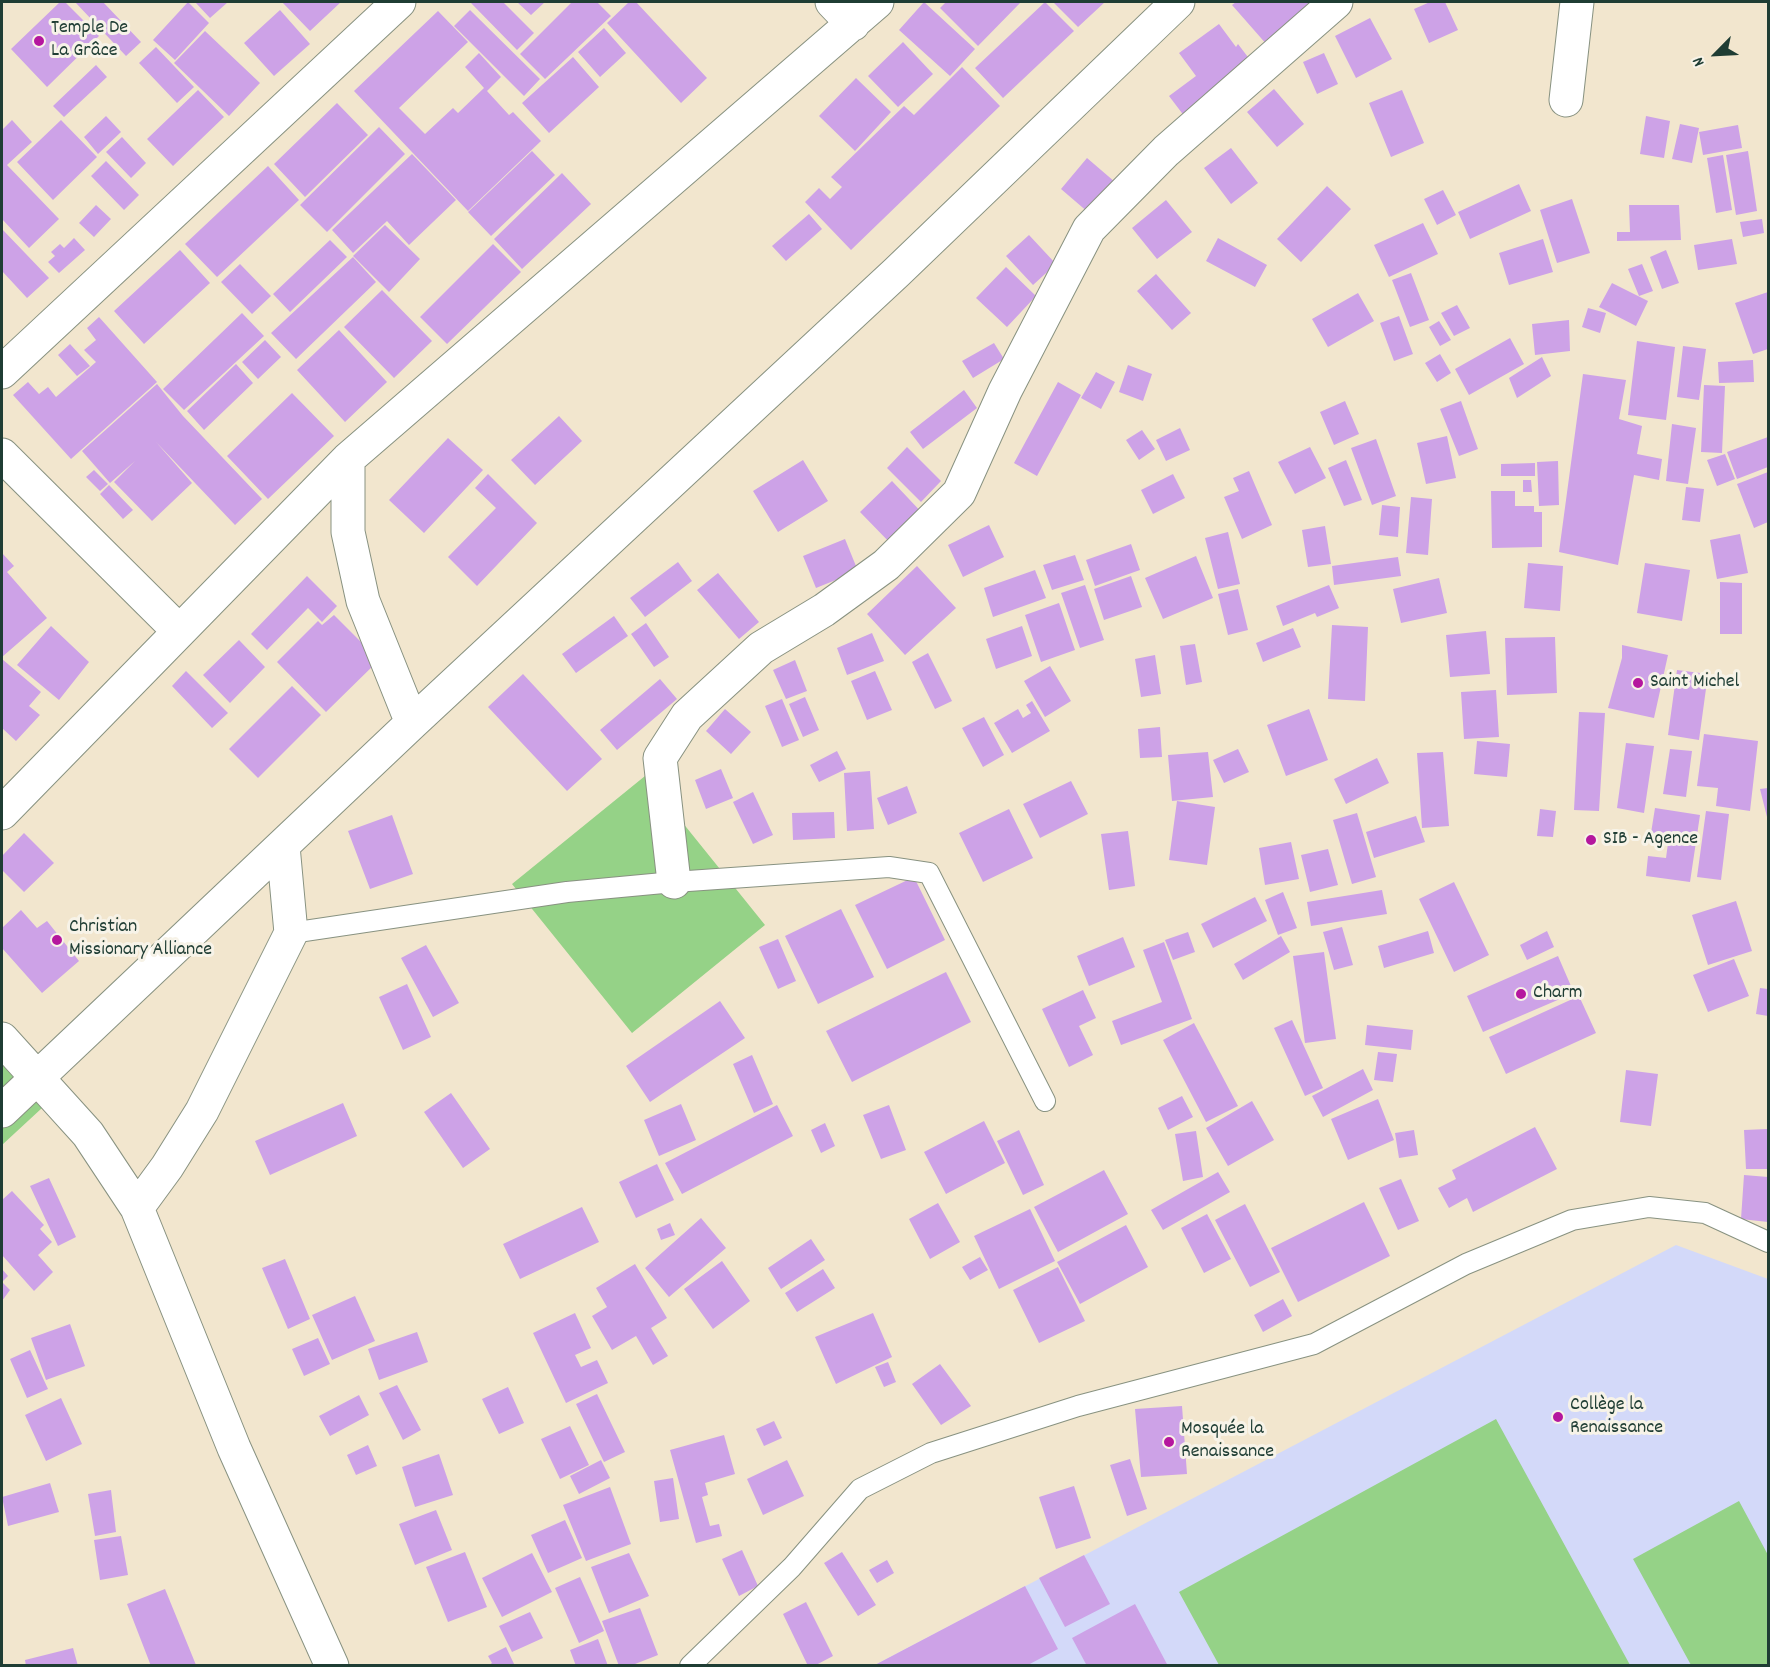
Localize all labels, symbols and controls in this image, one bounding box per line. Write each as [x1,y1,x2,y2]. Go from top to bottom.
place label: Temple De La Grâce [51,17,128,64]
north arrow [1686,24,1746,84]
marker: Temple De La Grâce [32,34,46,48]
text: N [1687,53,1711,70]
place label: Saint Michel [1650,671,1739,695]
marker: Saint Michel [1631,676,1645,690]
place label: SIB - Agence [1603,828,1698,852]
marker: SIB - Agence [1584,833,1598,847]
place label: Christian Missionary Alliance [69,916,212,963]
marker: Christian Missionary Alliance [50,933,64,947]
place label: Charm [1533,982,1583,1006]
marker: Charm [1514,987,1528,1001]
place label: Collège la Renaissance [1570,1394,1663,1441]
marker: Collège la Renaissance [1551,1410,1565,1424]
place label: Mosquée la Renaissance [1181,1418,1274,1465]
marker: Mosquée la Renaissance [1162,1435,1176,1449]

